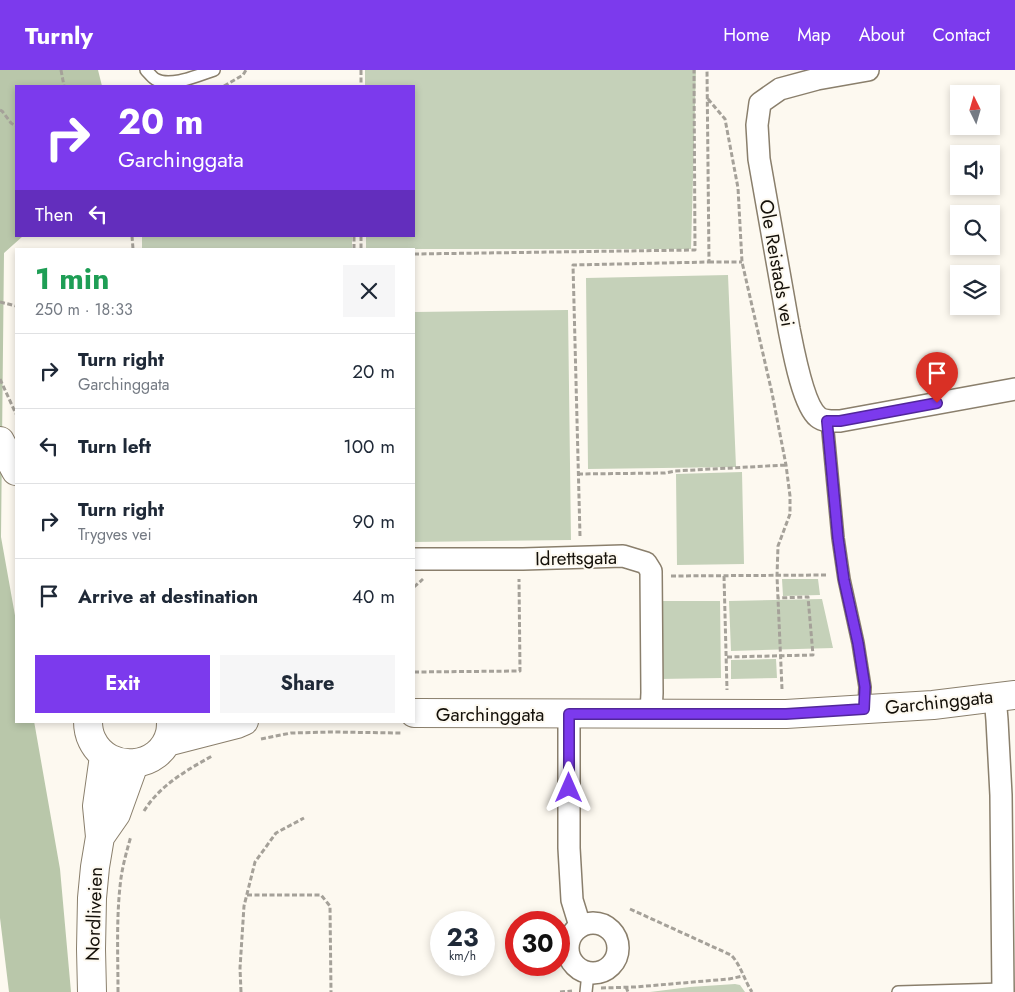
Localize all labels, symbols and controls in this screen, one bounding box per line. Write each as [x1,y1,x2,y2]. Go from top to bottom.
text: Turnly [25,18,93,53]
text: Home [723,22,769,48]
text: Map [797,22,831,48]
text: About [859,22,904,48]
text: Contact [932,22,990,48]
north arrow [950,85,1000,135]
map controls [950,85,1000,315]
text: 20 m [118,97,203,147]
icon: right [35,105,100,170]
text: Garchinggata [118,143,244,175]
button: sound [950,145,1000,195]
street label: Ole Reistads vei [753,197,801,329]
icon: left [84,200,112,228]
text: Then [35,201,74,228]
button: search [950,205,1000,255]
text: 1 min [35,257,109,300]
button: close [343,265,395,317]
button: layers [950,265,1000,315]
text: 250 m · 18:33 [35,298,133,321]
text: Turn right [78,346,164,373]
pin [916,352,958,403]
icon: right [35,357,63,385]
text: 20 m [352,358,395,385]
icon: arrive [923,359,951,387]
text: Garchinggata [78,373,169,396]
icon: left [35,432,63,460]
text: Turn left [78,433,151,460]
text: 100 m [343,433,395,460]
text: Turn right [78,496,164,523]
icon: right [35,507,63,535]
text: 90 m [352,508,395,535]
text: Trygves vei [78,523,152,546]
street label: Idrettsgata [535,544,617,572]
icon: arrive [35,582,63,610]
text: Arrive at destination [78,583,258,610]
text: 40 m [352,583,395,610]
button: Exit [35,655,210,713]
button: Share [220,655,395,713]
street label: Garchinggata [884,683,994,721]
street label: Garchinggata [436,701,544,728]
position arrow [542,761,594,813]
street label: Nordliveien [79,866,109,962]
speed limit sign: 30 [505,911,570,976]
text: 23 [447,919,478,955]
text: km/h [449,947,476,965]

